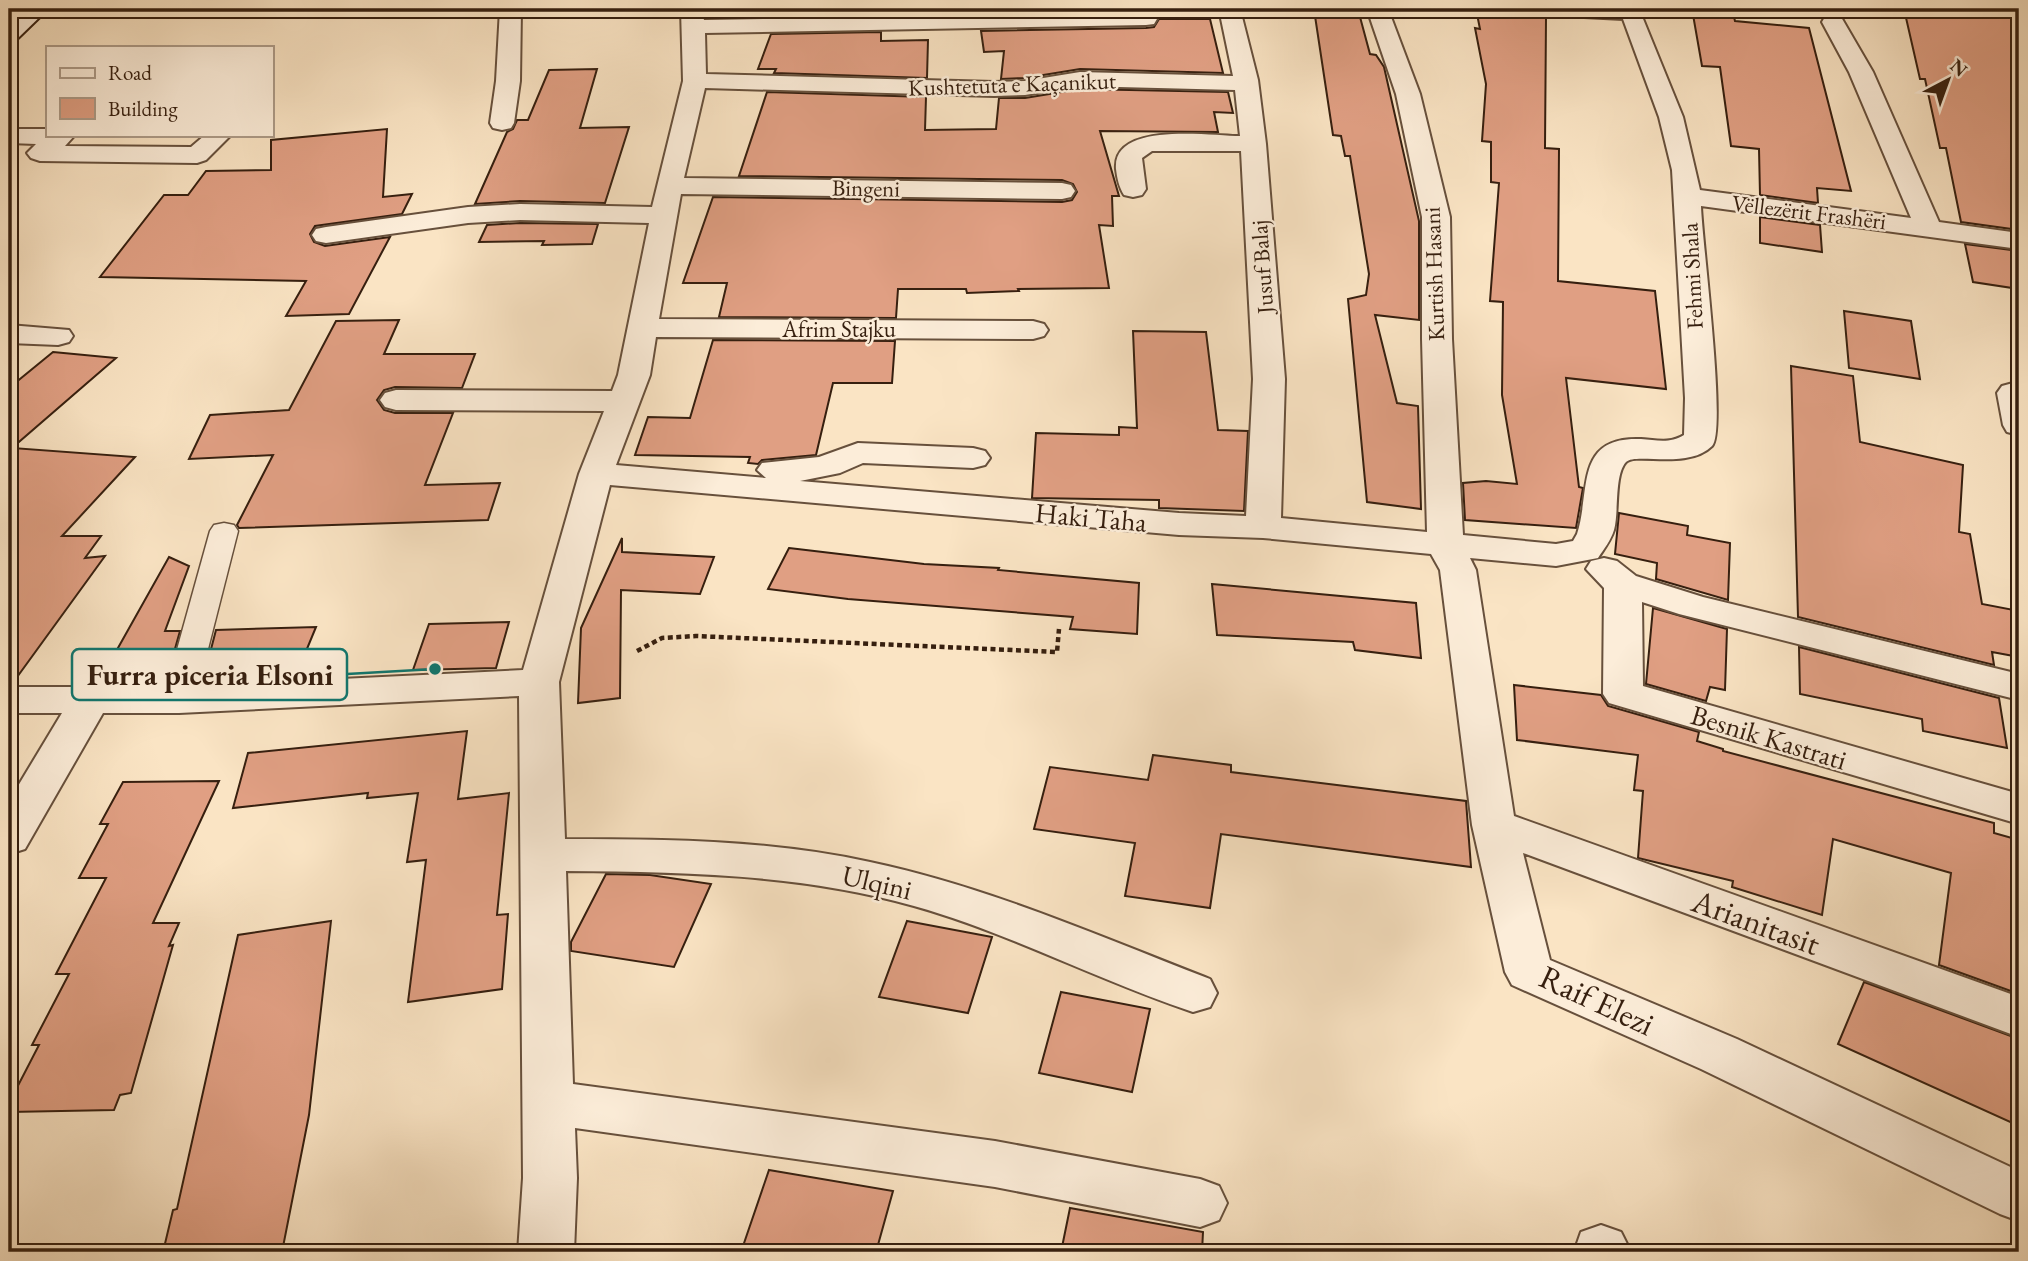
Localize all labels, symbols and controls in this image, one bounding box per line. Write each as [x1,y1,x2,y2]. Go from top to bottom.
legend [46,46,273,136]
north arrow [1912,46,1982,116]
text: N [1945,53,1973,82]
text: Road [108,59,152,86]
street label: Kushtetuta e Kaçanikut [907,65,1117,103]
text: Building [108,95,178,122]
street label: Bingeni [832,172,901,204]
street label: Vëllezërit Frashëri [1730,188,1888,236]
street label: Kurtish Hasani [1417,206,1451,342]
street label: Jusuf Balaj [1244,219,1280,317]
street label: Fehmi Shala [1674,221,1710,330]
street label: Afrim Stajku [781,314,896,344]
street label: Haki Taha [1034,494,1149,540]
callout: Furra piceria Elsoni [72,649,347,700]
text: Furra piceria Elsoni [87,655,333,694]
street label: Besnik Kastrati [1687,696,1851,778]
street label: Ulqini [839,857,916,907]
street label: Arianitasit [1685,879,1827,965]
street label: Raif Elezi [1533,955,1661,1045]

